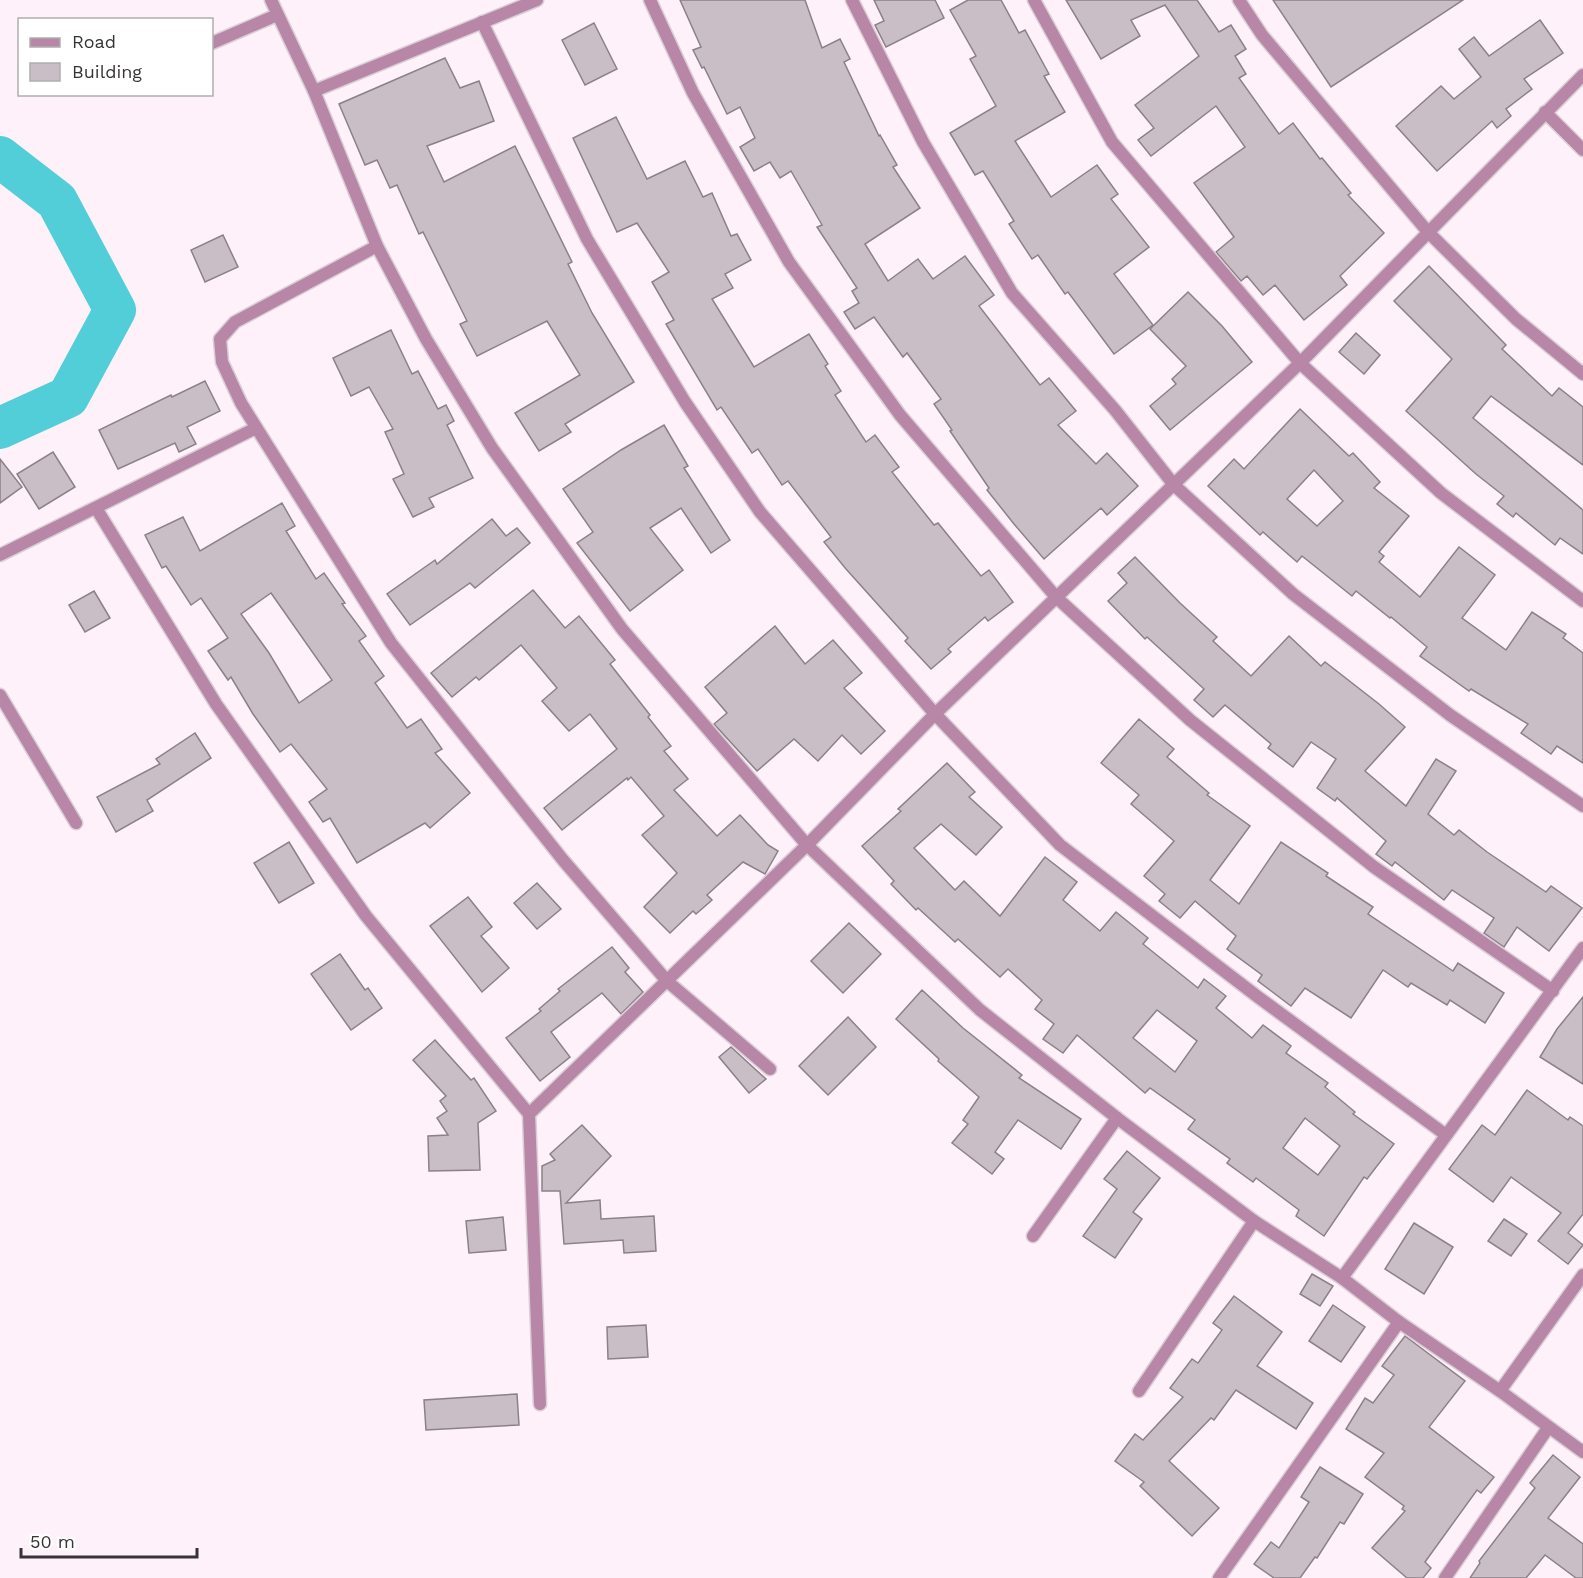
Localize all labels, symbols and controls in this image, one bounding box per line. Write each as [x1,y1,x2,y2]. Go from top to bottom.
legend [18,18,213,96]
text: Road [72,31,116,52]
text: Building [72,61,142,82]
scale bar [21,1521,196,1559]
text: 50 m [30,1531,75,1552]

